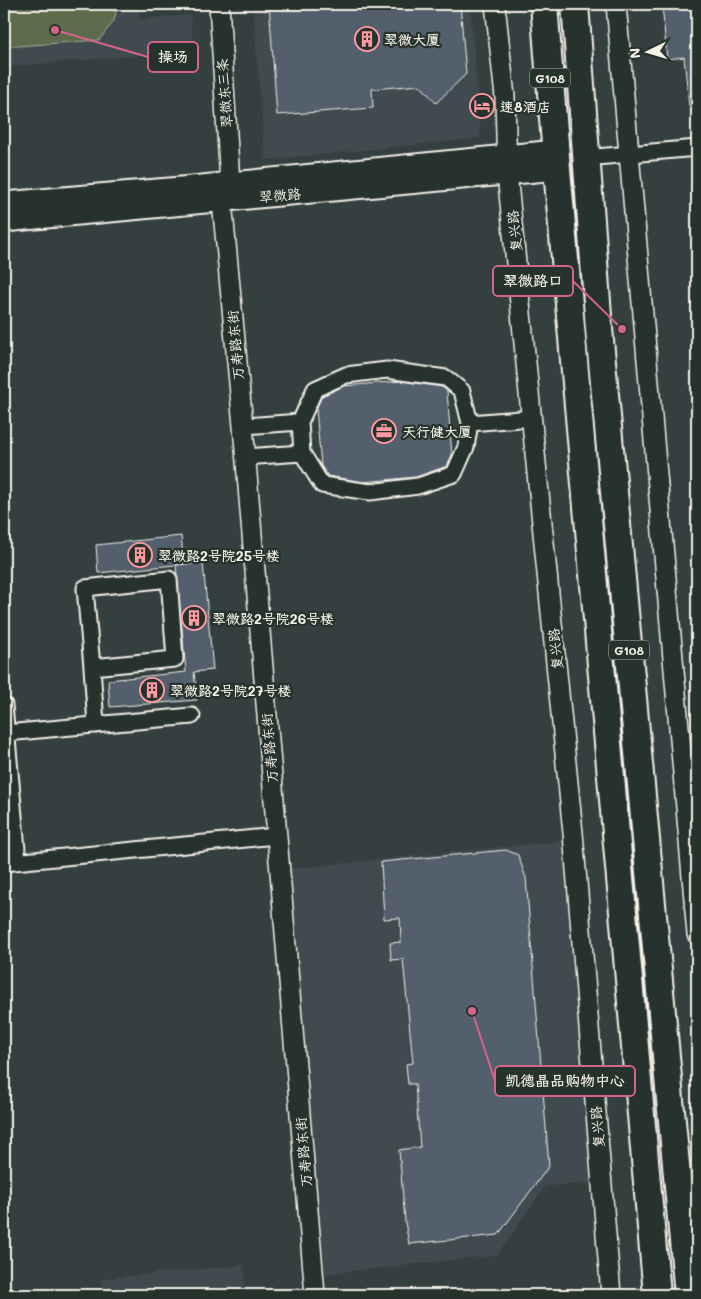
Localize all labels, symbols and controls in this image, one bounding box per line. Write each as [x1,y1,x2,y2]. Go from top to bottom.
building icon: 翠微大厦 [354,26,380,52]
north arrow [624,28,674,78]
place label: 翠微大厦 [384,30,440,49]
callout: 操场 [148,42,198,72]
text: 操场 [158,46,188,66]
text: N [625,47,644,59]
street label: 翠微东三条 [212,57,236,129]
road number: G108 [530,68,570,88]
hotel icon: 速8酒店 [469,93,495,119]
place label: 速8酒店 [500,97,551,116]
street label: 翠微路 [258,184,302,206]
street label: 复兴路 [502,209,526,253]
callout: 翠微路口 [493,266,573,296]
text: 翠微路口 [503,270,563,290]
street label: 万寿路东街 [222,309,248,381]
office icon: 天行健大厦 [371,418,397,444]
place label: 天行健大厦 [402,422,472,441]
building icon: 翠微路2号院25号楼 [127,542,153,568]
place label: 翠微路2号院25号楼 [158,546,280,565]
building icon: 翠微路2号院26号楼 [181,605,207,631]
place label: 翠微路2号院26号楼 [212,609,334,628]
street label: 复兴路 [543,627,567,671]
road number: G108 [609,640,649,660]
building icon: 翠微路2号院27号楼 [139,677,165,703]
place label: 翠微路2号院27号楼 [170,681,291,700]
street label: 万寿路东街 [256,712,282,784]
callout: 凯德晶品购物中心 [495,1066,635,1096]
text: 凯德晶品购物中心 [505,1070,625,1090]
street label: 复兴路 [586,1105,608,1149]
street label: 万寿路东街 [290,1116,316,1188]

